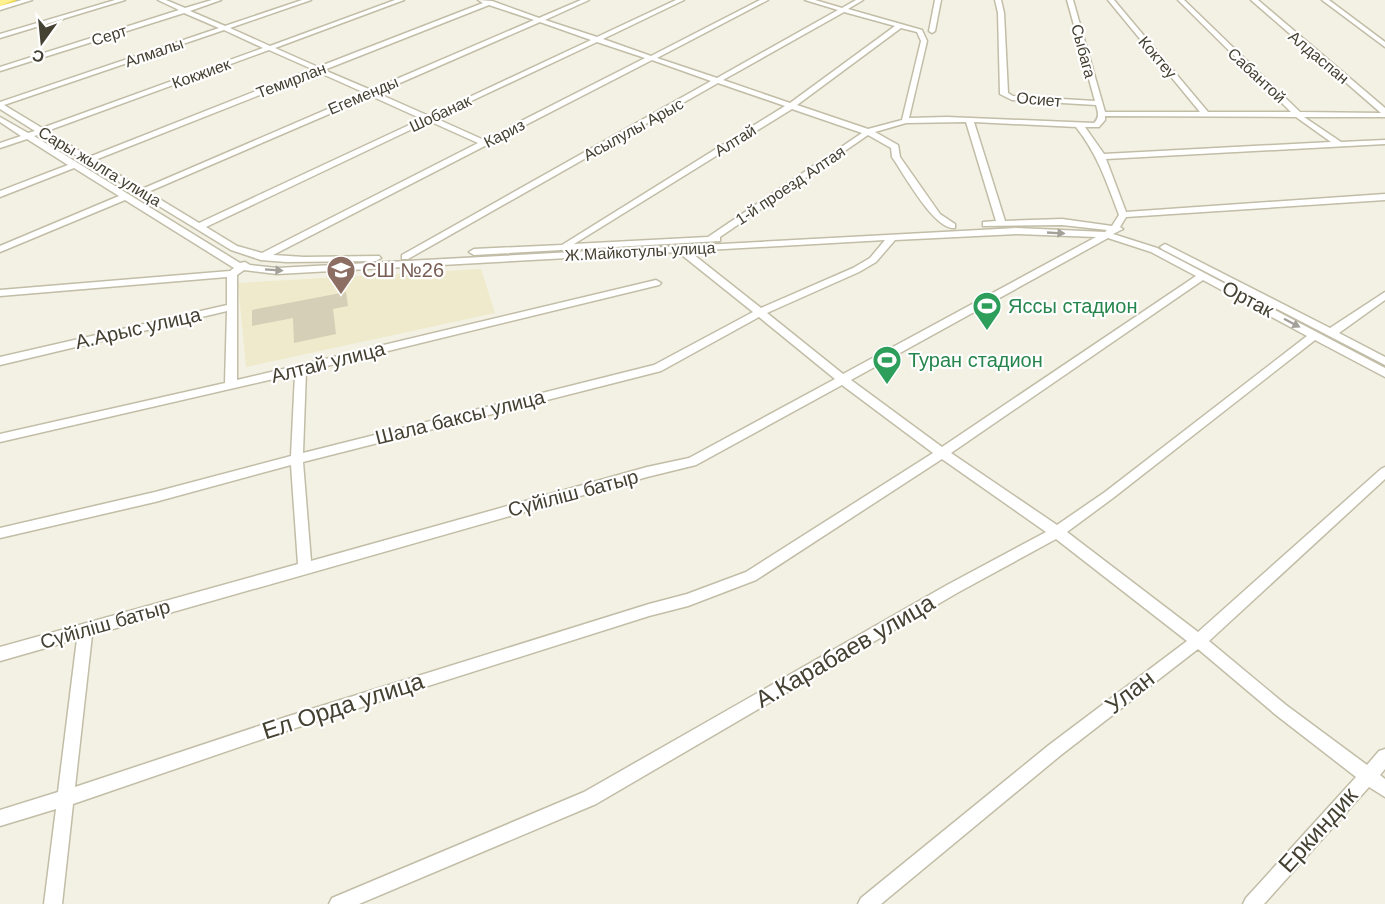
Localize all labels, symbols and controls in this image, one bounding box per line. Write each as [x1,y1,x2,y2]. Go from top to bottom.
north arrow [12,12,72,72]
street label: Серт [89,22,130,49]
street label: Сыбага [1068,22,1099,80]
street label: Алдаспан [1285,28,1352,87]
street label: Коктеу [1135,33,1180,82]
street label: Алмалы [123,35,186,70]
street label: Сабантой [1224,45,1289,106]
text: С [30,46,46,66]
street label: Кокжиек [170,55,234,92]
street label: Темирлан [254,59,328,102]
street label: Егеменды [326,73,401,118]
street label: Осиет [1016,89,1063,110]
street label: Шобанак [407,91,475,135]
street label: Асылулы Арыс [580,95,686,164]
street label: Кариз [481,116,527,151]
street label: Алтай [712,121,759,160]
street label: Сары жылга улица [35,123,164,210]
street label: 1-й проезд Алтая [732,143,848,228]
one-way arrow [1047,229,1066,238]
street label: Ж.Майкотулы улица [564,239,716,264]
school or university icon: СШ №26 [325,254,357,296]
place label: СШ №26 [362,259,444,281]
one-way arrow [265,265,284,275]
street label: Ортак [1219,276,1278,322]
sports icon: Яссы стадион [971,290,1003,332]
place label: Яссы стадион [1008,295,1137,317]
street label: А.Арыс улица [73,303,204,353]
one-way arrow [1284,318,1301,328]
street label: Алтай улица [269,337,388,387]
sports icon: Туран стадион [871,344,903,386]
place label: Туран стадион [908,349,1043,371]
street label: Шала баксы улица [373,385,548,449]
street label: Сүйіліш батыр [505,465,641,521]
street label: А.Карабаев улица [751,588,940,713]
street label: Сүйіліш батыр [38,595,172,653]
street label: Улан [1100,664,1159,719]
street label: Ел Орда улица [259,667,428,744]
street label: Еркиндик [1273,781,1363,878]

